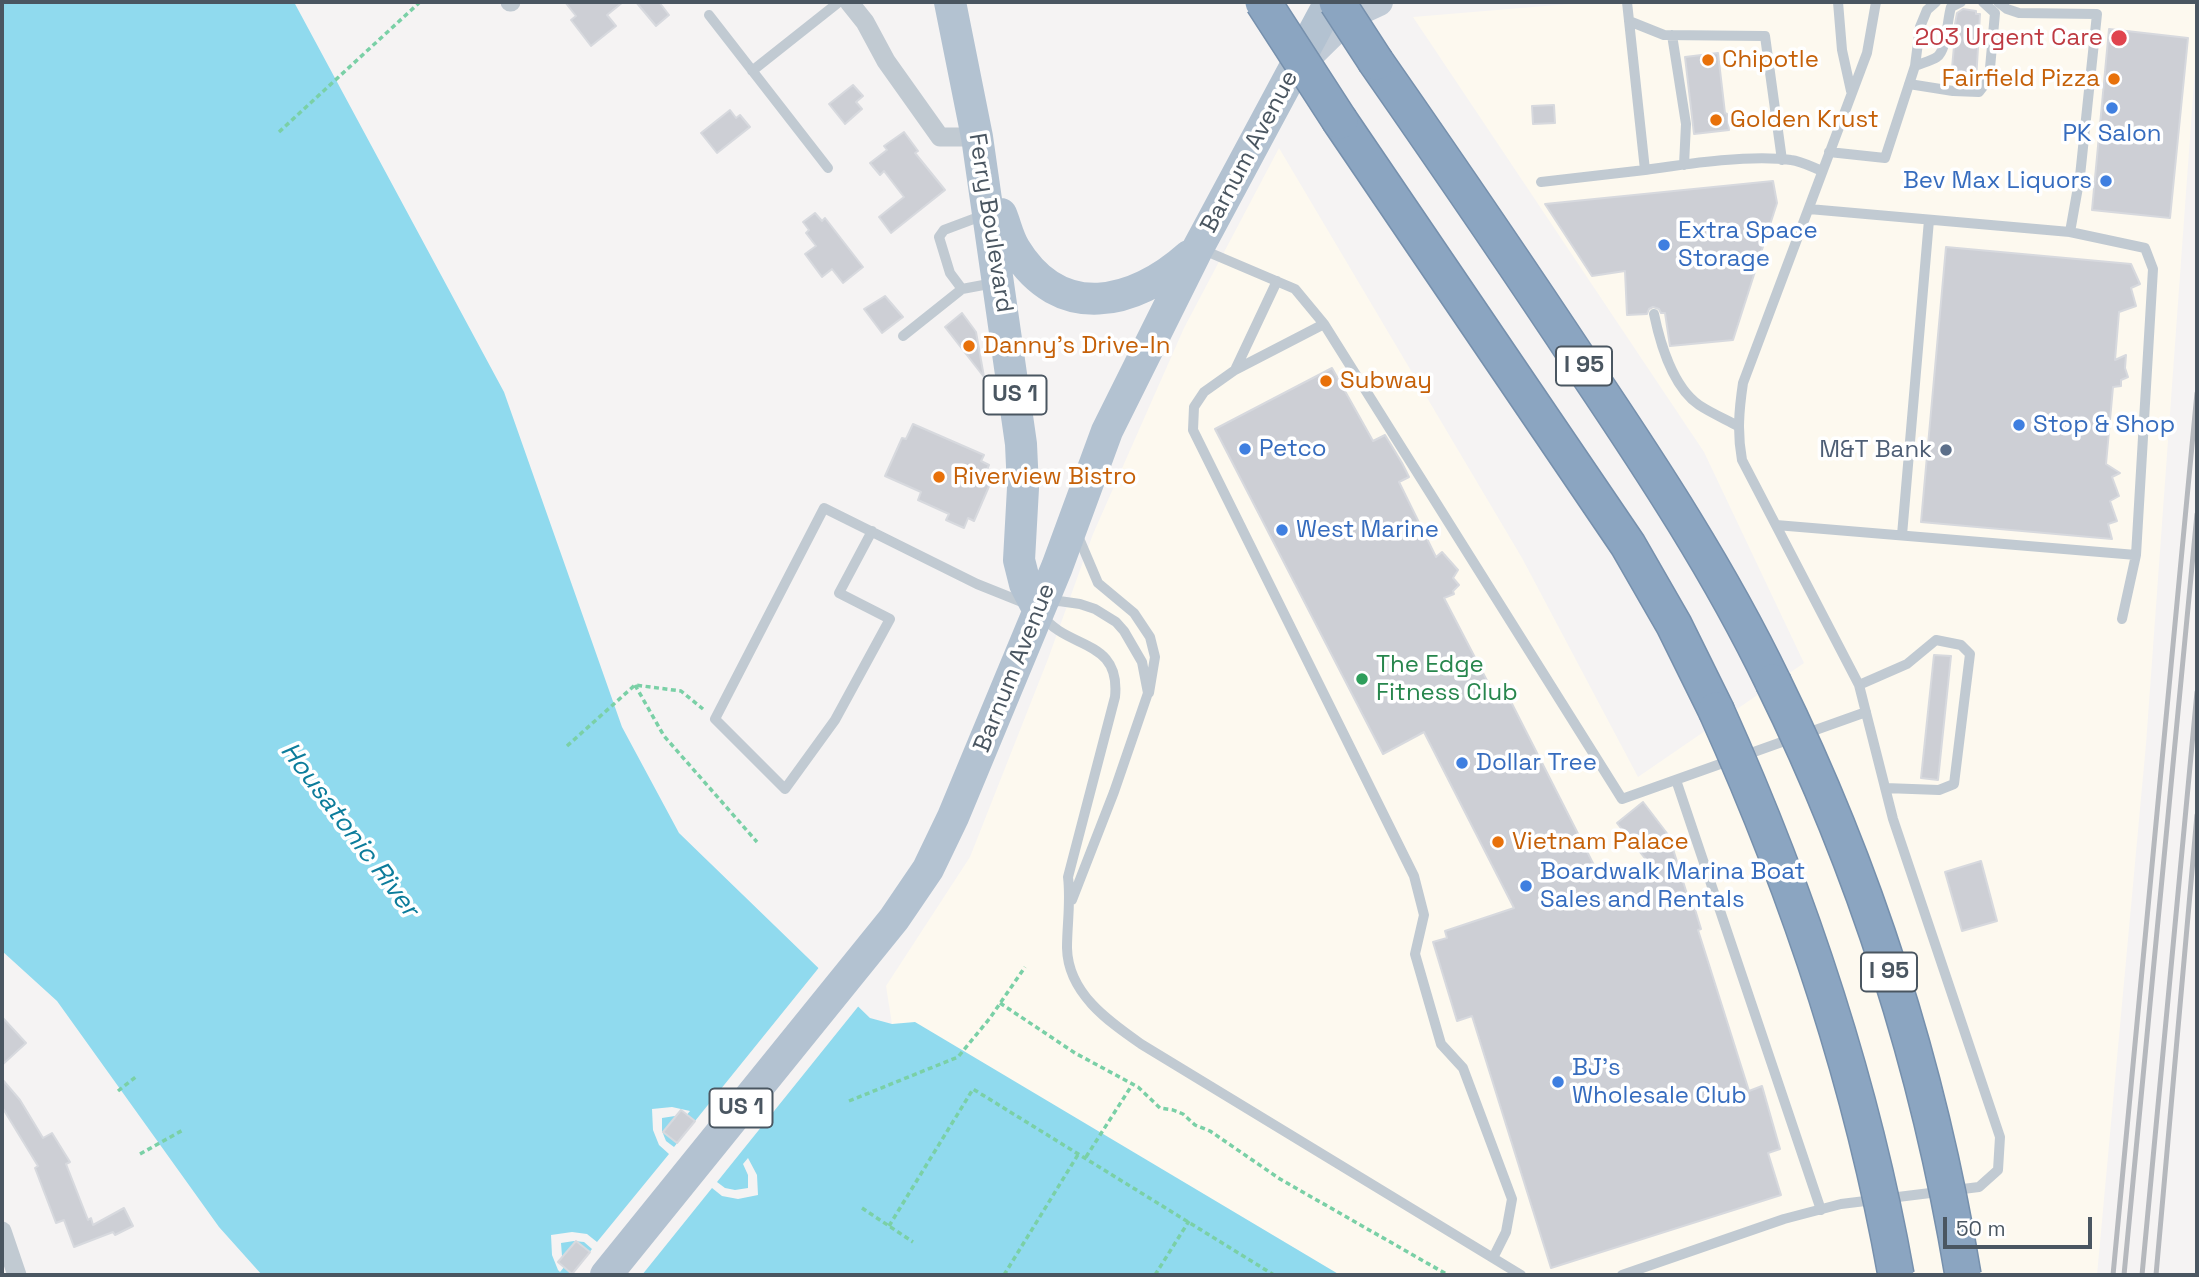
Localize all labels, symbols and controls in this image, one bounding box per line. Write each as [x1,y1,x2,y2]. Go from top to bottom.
place label: 203 Urgent Care [1915,24,2103,52]
marker: 203 Urgent Care [2109,28,2129,48]
place label: Chipotle [1722,46,1819,74]
marker: Chipotle [1700,52,1716,68]
place label: Fairfield Pizza [1942,65,2100,93]
street label: Barnum Avenue [1195,66,1305,238]
marker: Fairfield Pizza [2106,71,2122,87]
marker: PK Salon [2104,100,2120,116]
place label: Golden Krust [1730,106,1879,134]
marker: Golden Krust [1708,112,1724,128]
place label: PK Salon [2062,120,2162,148]
street label: Ferry Boulevard [962,131,1018,315]
place label: Bev Max Liquors [1903,167,2092,195]
marker: Bev Max Liquors [2098,173,2114,189]
place label: Extra Space Storage [1678,217,1818,273]
marker: Extra Space Storage [1656,237,1672,253]
place label: Danny's Drive-In [983,332,1170,360]
marker: Danny's Drive-In [961,338,977,354]
road number: I 95 [1556,346,1612,386]
place label: Subway [1340,367,1432,395]
marker: Subway [1318,373,1334,389]
road number: US 1 [984,376,1046,414]
place label: Stop & Shop [2033,411,2175,439]
marker: Stop & Shop [2011,417,2027,433]
place label: Petco [1259,435,1327,463]
place label: M&T Bank [1819,436,1932,464]
marker: Petco [1237,441,1253,457]
marker: M&T Bank [1938,442,1954,458]
place label: Riverview Bistro [953,463,1137,491]
marker: Riverview Bistro [931,469,947,485]
place label: West Marine [1296,516,1439,544]
marker: West Marine [1274,522,1290,538]
street label: Barnum Avenue [968,579,1062,757]
place label: The Edge Fitness Club [1376,651,1518,707]
marker: The Edge Fitness Club [1354,671,1370,687]
water label: Housatonic River [273,737,425,923]
place label: Dollar Tree [1476,749,1597,777]
marker: Dollar Tree [1454,755,1470,771]
place label: Vietnam Palace [1512,828,1689,856]
marker: Vietnam Palace [1490,834,1506,850]
place label: Boardwalk Marina Boat Sales and Rentals [1540,858,1805,914]
marker: Boardwalk Marina Boat Sales and Rentals [1518,878,1534,894]
road number: I 95 [1861,953,1917,992]
place label: BJ's Wholesale Club [1572,1054,1747,1110]
marker: BJ's Wholesale Club [1550,1074,1566,1090]
road number: US 1 [710,1088,772,1128]
scale bar [1947,1204,2096,1248]
text: 50 m [1956,1215,2006,1242]

